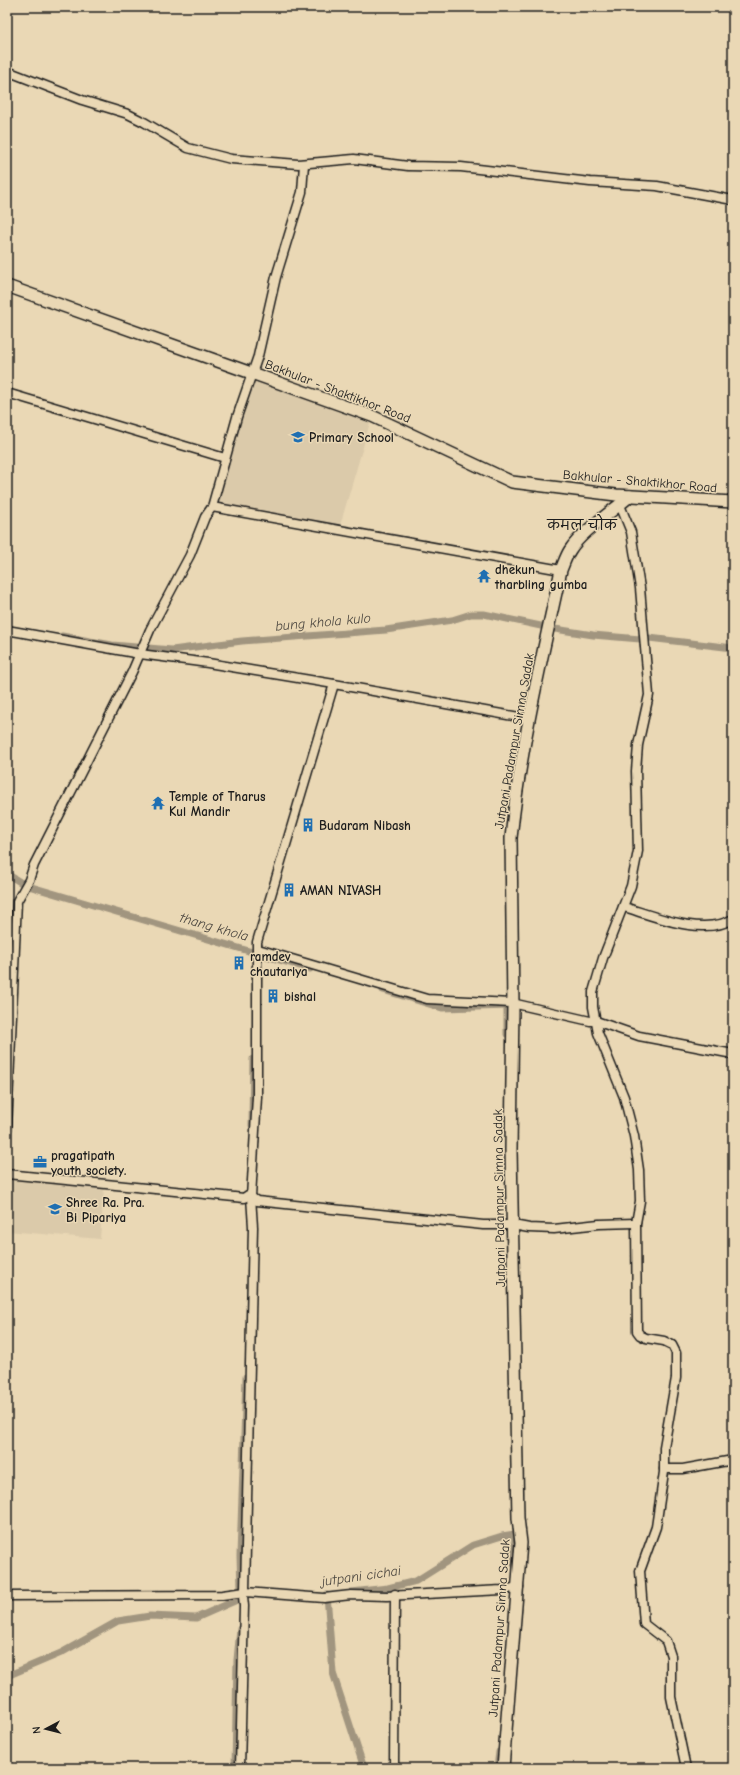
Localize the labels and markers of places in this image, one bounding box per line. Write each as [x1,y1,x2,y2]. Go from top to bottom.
school or university icon: Primary School [290,429,306,445]
place label: Primary School [309,430,394,445]
place label: dhekun tharbling gumba [494,562,587,592]
temple icon: dhekun tharbling gumba [476,568,492,584]
place label: Temple of Tharus Kul Mandir [169,789,266,819]
temple icon: Temple of Tharus Kul Mandir [150,795,166,811]
building icon: Budaram Nibash [300,817,316,833]
place label: Budaram Nibash [319,818,411,833]
building icon: AMAN NIVASH [281,882,297,898]
place label: AMAN NIVASH [300,883,381,898]
place label: ramdev chautariya [250,949,308,979]
building icon: ramdev chautariya [231,955,247,971]
building icon: bishal [265,988,281,1004]
place label: bishal [284,989,316,1004]
place label: pragatipath youth society. [51,1148,126,1178]
office icon: pragatipath youth society. [32,1154,48,1170]
place label: Shree Ra. Pra. Bi Pipariya [66,1195,144,1225]
school or university icon: Shree Ra. Pra. Bi Pipariya [47,1201,63,1217]

